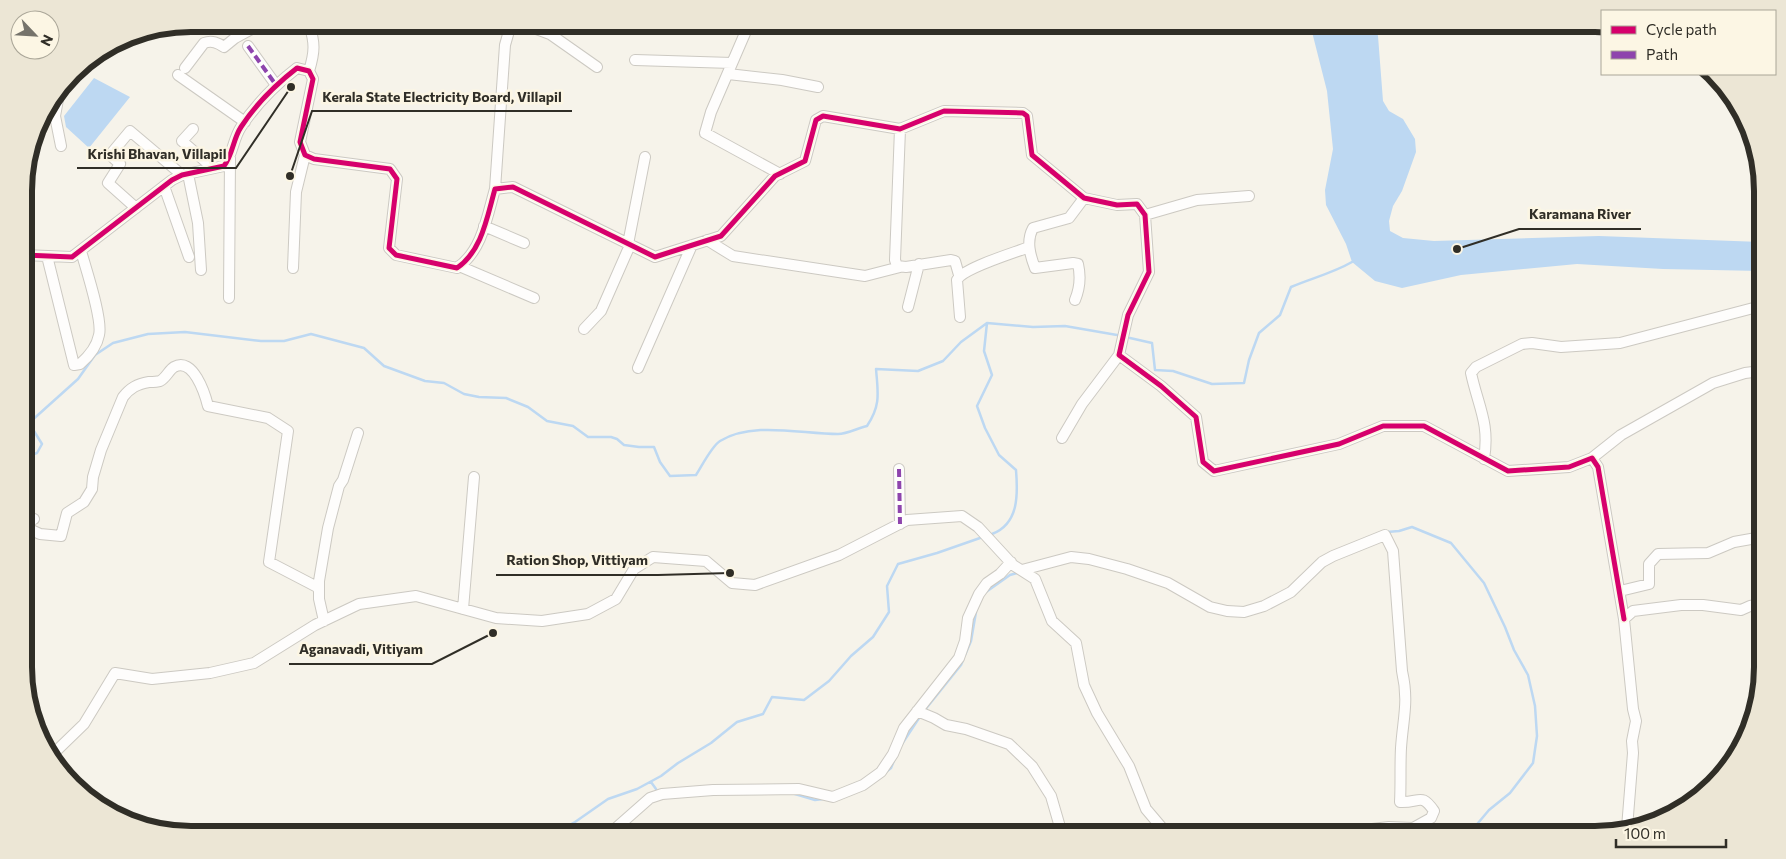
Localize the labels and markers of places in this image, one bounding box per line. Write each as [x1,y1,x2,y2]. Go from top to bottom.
callout: Kerala State Electricity Board, Villapil [312,82,572,111]
callout: Krishi Bhavan, Villapil [77,139,236,168]
callout: Karamana River [1519,200,1641,229]
callout: Ration Shop, Vittiyam [496,546,658,575]
callout: Aganavadi, Vitiyam [289,635,432,664]

